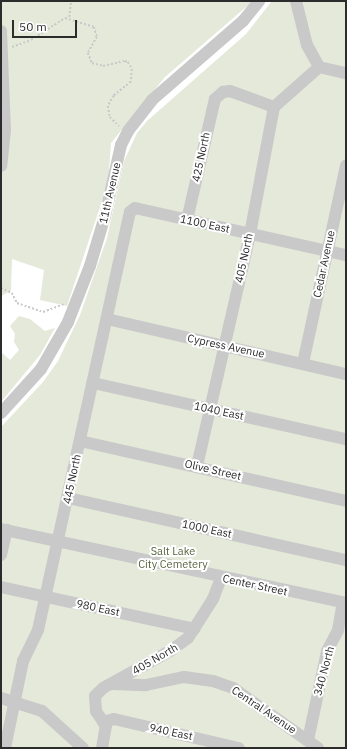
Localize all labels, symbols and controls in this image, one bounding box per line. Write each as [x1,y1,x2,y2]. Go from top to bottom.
scale bar [14,12,79,38]
text: 50 m [19,19,47,34]
street label: 425 North [189,131,213,183]
street label: 11th Avenue [97,161,123,225]
street label: 1100 East [179,212,231,236]
street label: Cedar Avenue [310,229,338,299]
street label: 405 North [232,232,256,284]
street label: Cypress Avenue [186,331,266,361]
street label: 1040 East [193,399,245,423]
street label: 445 North [60,453,84,505]
street label: Olive Street [183,457,243,483]
street label: 1000 East [181,517,233,541]
park label: Salt Lake City Cemetery [138,545,208,571]
street label: Center Street [221,572,289,598]
street label: 980 East [75,597,121,619]
street label: 405 North [130,641,180,677]
street label: 340 North [311,645,337,697]
street label: Central Avenue [229,684,299,736]
street label: 940 East [148,721,194,743]

